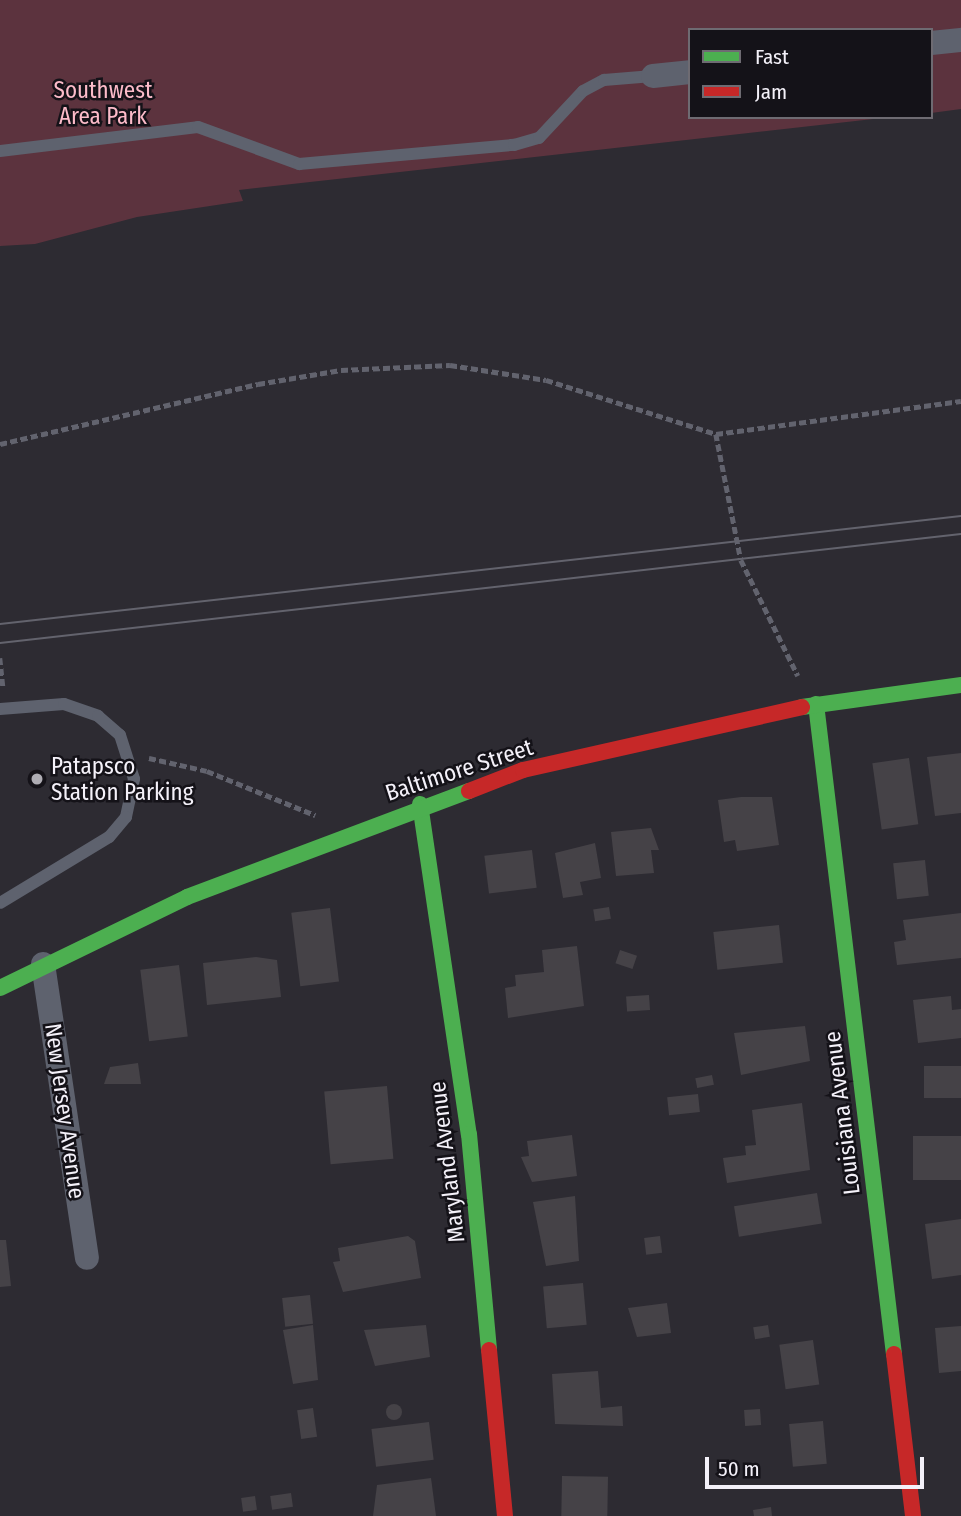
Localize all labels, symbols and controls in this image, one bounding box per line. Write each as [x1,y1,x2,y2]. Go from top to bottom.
legend [688,28,933,119]
text: Fast [755,44,789,70]
park label: Southwest Area Park [54,76,152,130]
text: Jam [755,79,787,105]
street label: Baltimore Street [382,733,536,807]
place label: Patapsco Station Parking [51,752,194,806]
marker: Patapsco Station Parking [29,771,45,787]
street label: New Jersey Avenue [39,1021,91,1201]
street label: Louisiana Avenue [818,1030,866,1196]
street label: Maryland Avenue [423,1080,471,1244]
scale bar [709,1442,928,1486]
text: 50 m [718,1456,760,1482]

